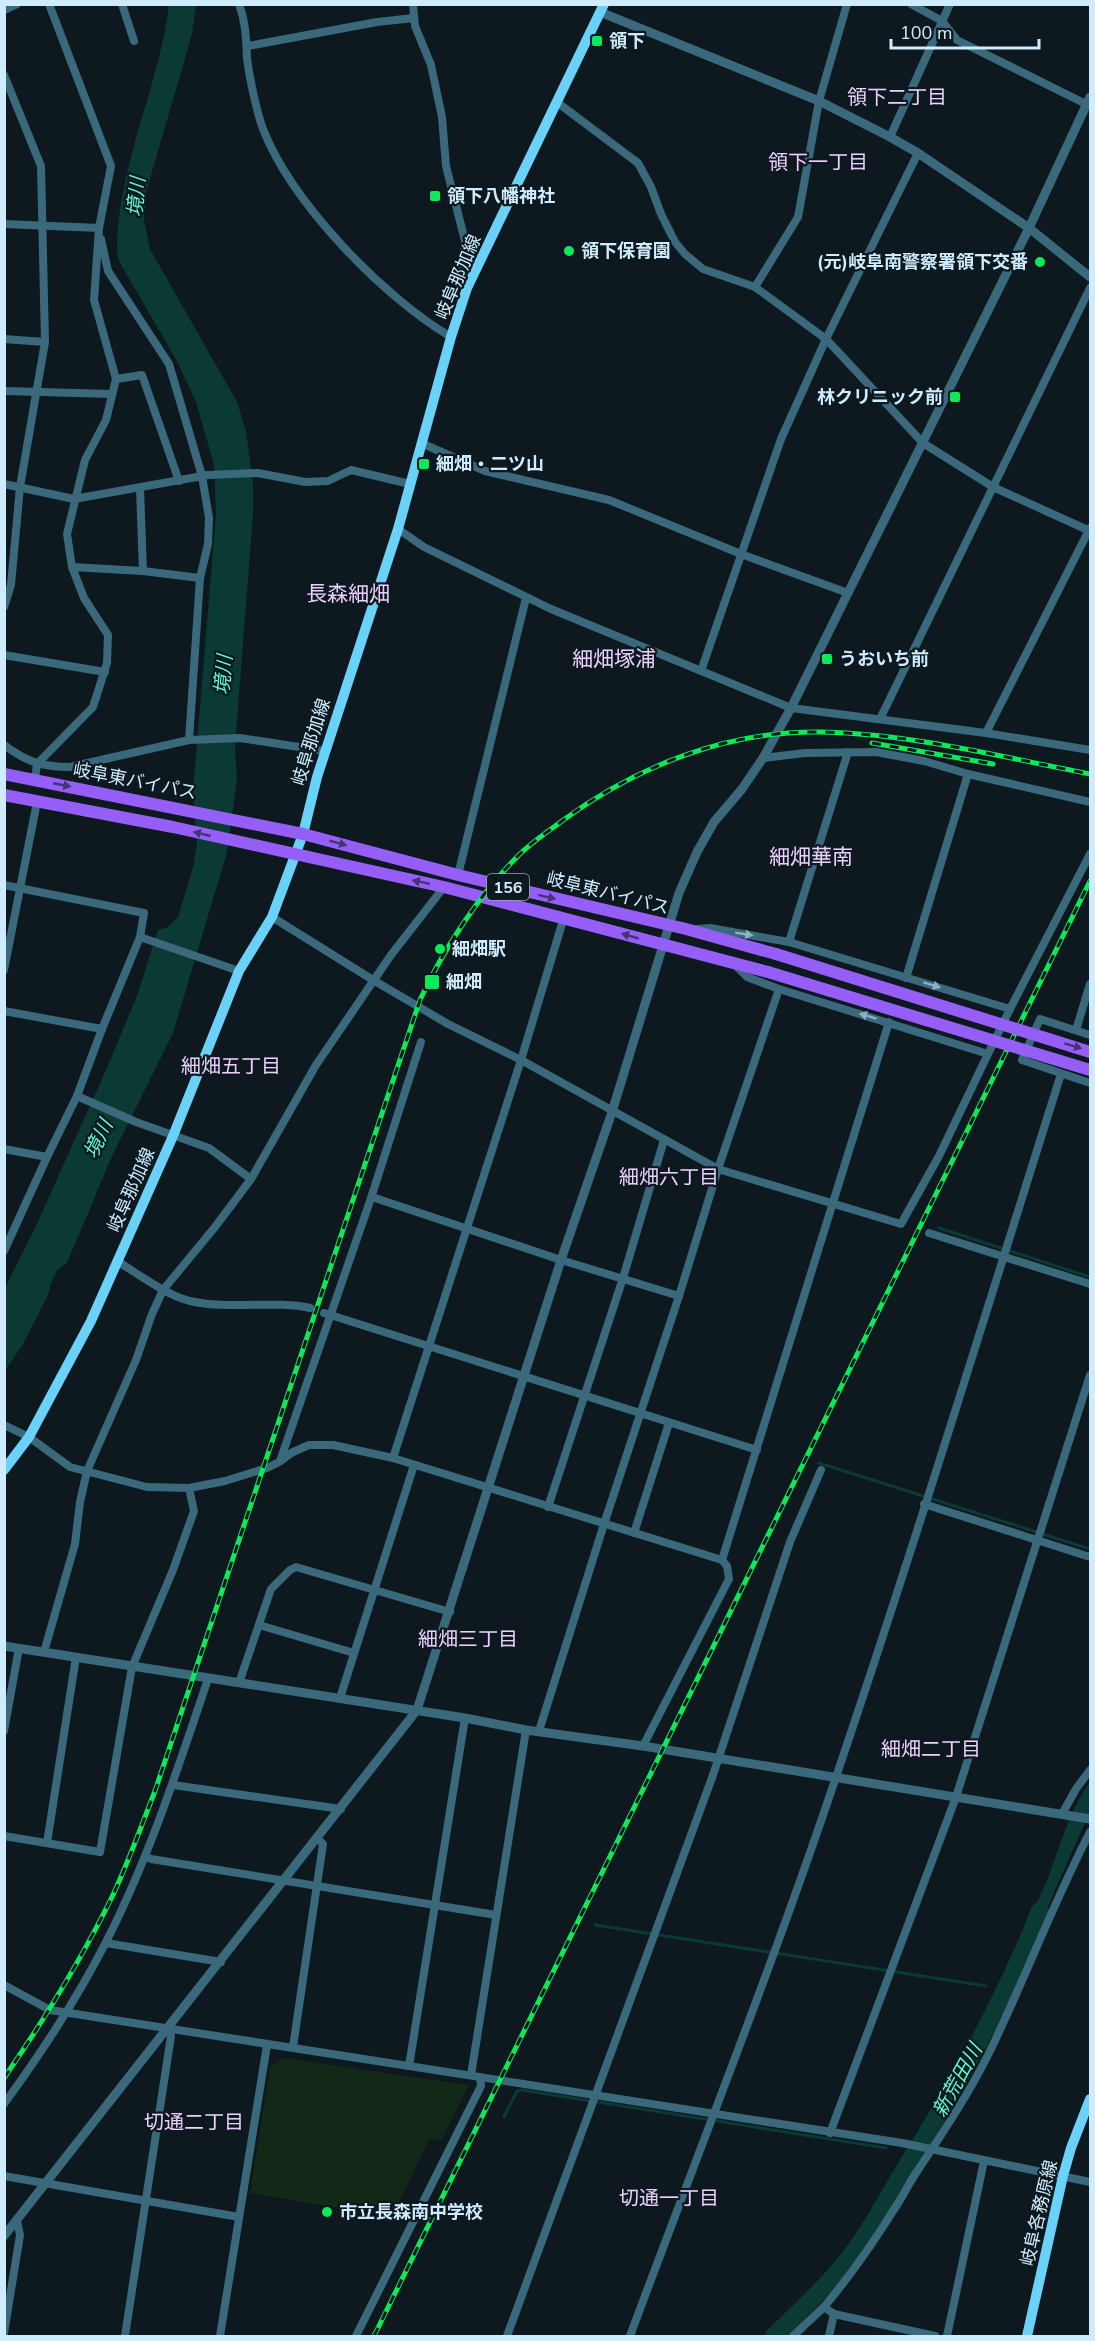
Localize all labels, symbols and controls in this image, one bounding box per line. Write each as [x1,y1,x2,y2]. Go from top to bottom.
scale bar [891,12,1040,50]
text: 100 m [900,21,952,45]
place label: 領下 [609,29,645,53]
marker: 領下 [590,34,604,48]
district label: 領下二丁目 [847,84,947,111]
district label: 領下一丁目 [768,149,868,176]
water label: 境川 [121,174,152,218]
place label: 領下八幡神社 [447,184,555,208]
marker: 領下八幡神社 [428,189,442,203]
street label: 岐阜那加線 [429,231,487,323]
place label: 領下保育園 [581,239,671,263]
marker: 領下保育園 [562,244,576,258]
place label: (元)岐阜南警察署領下交番 [817,250,1028,274]
marker: (元)岐阜南警察署領下交番 [1033,255,1047,269]
place label: 林クリニック前 [817,385,943,409]
marker: 林クリニック前 [948,390,962,404]
place label: 細畑・二ツ山 [436,452,544,476]
marker: 細畑・二ツ山 [417,457,431,471]
district label: 長森細畑 [306,580,390,608]
district label: 細畑塚浦 [572,645,656,673]
place label: うおいち前 [839,647,929,671]
water label: 境川 [208,652,239,696]
marker: うおいち前 [820,652,834,666]
street label: 岐阜那加線 [286,695,336,789]
street label: 岐阜東バイパス [71,757,199,805]
one-way arrow [53,781,72,790]
one-way arrow [193,828,212,838]
one-way arrow [328,838,347,848]
district label: 細畑華南 [769,843,853,871]
street label: 岐阜東バイパス [544,866,672,920]
road number: 156 [487,874,529,900]
one-way arrow [412,877,431,887]
one-way arrow [537,892,556,902]
one-way arrow [735,930,754,939]
one-way arrow [621,931,639,940]
place label: 細畑駅 [452,937,506,961]
marker: 細畑駅 [433,942,447,956]
place label: 細畑 [446,970,482,994]
marker: 細畑 [423,973,441,991]
one-way arrow [923,981,941,991]
one-way arrow [859,1011,877,1020]
one-way arrow [1064,1042,1082,1051]
district label: 細畑五丁目 [181,1053,281,1080]
water label: 境川 [78,1114,120,1163]
street label: 岐阜那加線 [102,1144,160,1236]
district label: 細畑六丁目 [619,1164,719,1191]
district label: 細畑三丁目 [418,1626,518,1653]
district label: 細畑二丁目 [881,1736,981,1763]
water label: 新荒田川 [926,2037,990,2122]
district label: 切通二丁目 [144,2109,244,2136]
street label: 岐阜各務原線 [1015,2158,1063,2268]
district label: 切通一丁目 [619,2185,719,2212]
place label: 市立長森南中学校 [339,2200,483,2224]
marker: 市立長森南中学校 [320,2205,334,2219]

